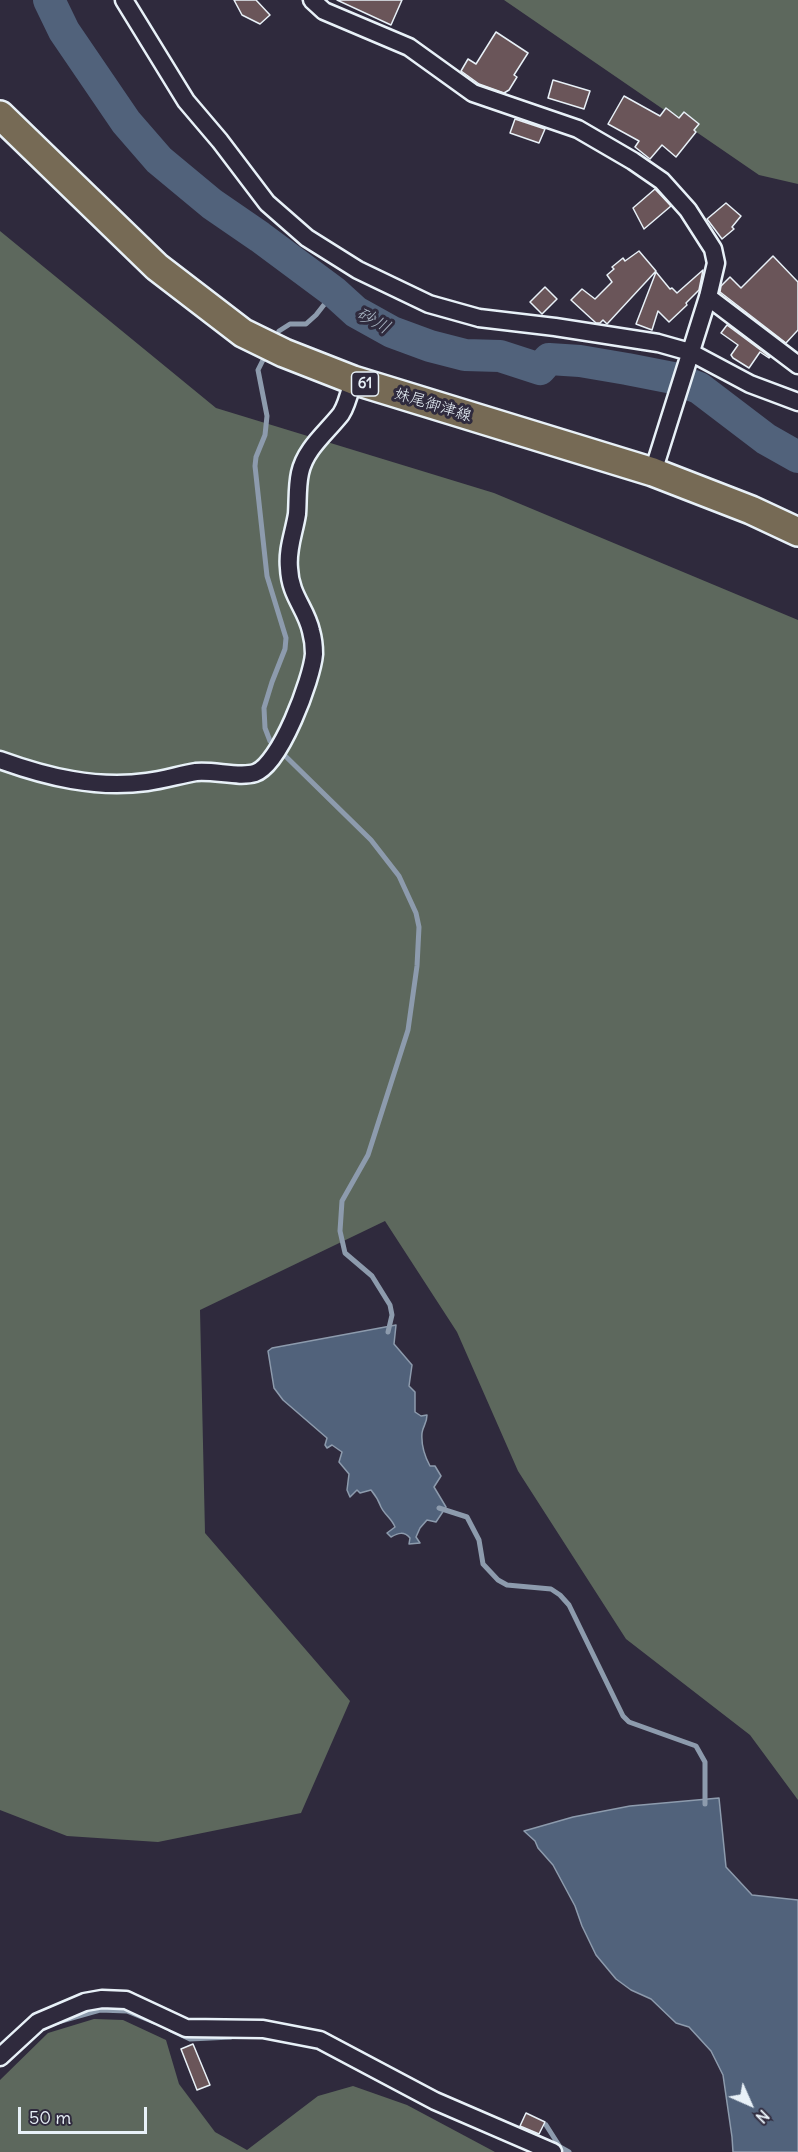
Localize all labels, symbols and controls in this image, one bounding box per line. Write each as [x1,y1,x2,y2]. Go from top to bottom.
water label: 砂川 [352,303,394,339]
road number: 61 [352,372,378,396]
street label: 妹尾御津線 [392,384,474,426]
north arrow [720,2074,780,2134]
scale bar [21,2095,150,2133]
text: 50 m [29,2106,71,2129]
text: N [752,2106,774,2128]

